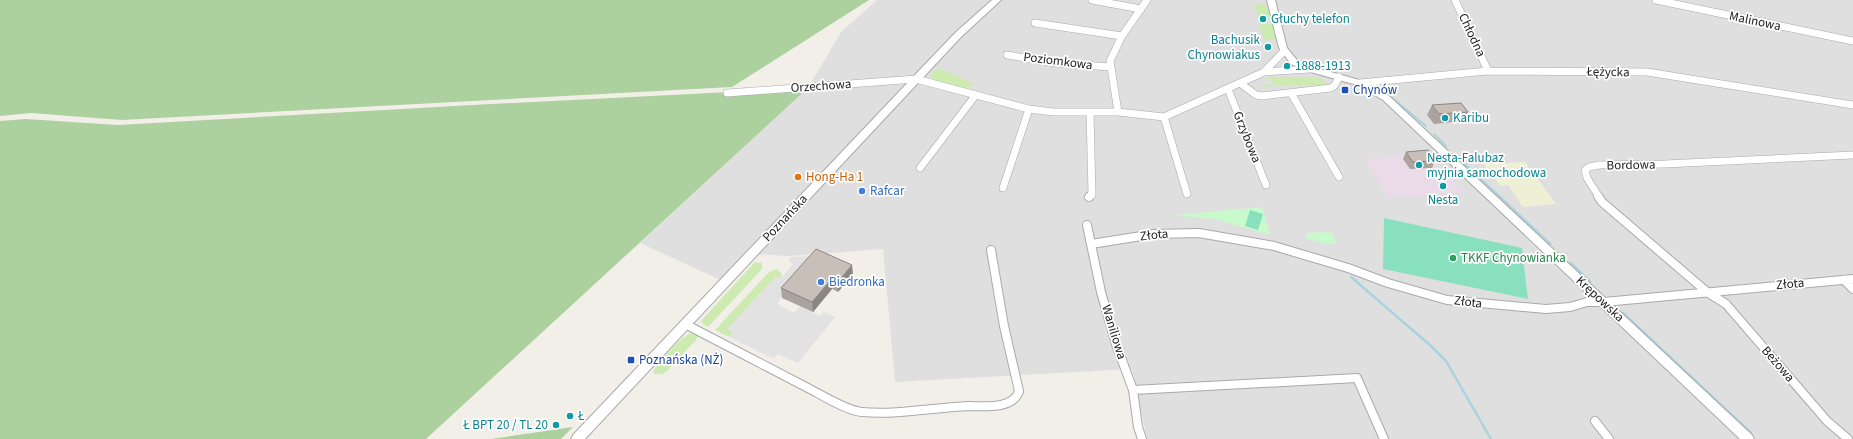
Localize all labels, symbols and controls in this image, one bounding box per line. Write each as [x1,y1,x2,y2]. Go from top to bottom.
street label: Malinowa [1727,7,1783,35]
place label: Głuchy telefon [1271,10,1350,28]
street label: Chłodna [1454,10,1490,60]
marker: Głuchy telefon [1258,14,1268,24]
place label: Bachusik Chynowiakus [1187,31,1261,64]
marker: Bachusik Chynowiakus [1263,42,1273,52]
street label: Poziomkowa [1022,48,1094,74]
place label: 1888-1913 [1295,57,1351,75]
marker: 1888-1913 [1282,61,1292,71]
street label: Łężycka [1585,63,1630,81]
street label: Orzechowa [790,75,852,97]
place label: Chynów [1353,81,1398,99]
marker: Chynów [1340,85,1350,95]
street label: Grzybowa [1229,109,1265,165]
place label: Karibu [1453,109,1489,127]
marker: Karibu [1440,113,1450,123]
place label: Nesta-Falubaz myjnia samochodowa [1427,149,1546,182]
street label: Bordowa [1606,156,1656,174]
marker: Nesta-Falubaz myjnia samochodowa [1414,160,1424,170]
place label: Hong-Ha 1 [806,168,863,186]
marker: Hong-Ha 1 [793,172,803,182]
marker: Nesta [1438,181,1448,191]
place label: Rafcar [870,182,905,200]
marker: Rafcar [857,186,867,196]
street label: Poznańska [758,190,812,246]
place label: Nesta [1428,191,1458,209]
street label: Złota [1139,225,1169,245]
place label: TKKF Chynowianka [1461,249,1566,267]
marker: TKKF Chynowianka [1448,253,1458,263]
street label: Krępowska [1572,272,1628,326]
place label: Biedronka [829,273,885,291]
street label: Złota [1775,274,1805,294]
marker: Biedronka [816,277,826,287]
street label: Złota [1453,291,1483,313]
street label: Waniliowa [1097,303,1131,361]
street label: Beżowa [1757,342,1799,386]
place label: Poznańska (NŻ) [639,351,724,369]
marker: Poznańska (NŻ) [626,355,636,365]
place label: Ł [577,407,585,425]
marker: Ł [565,411,575,421]
place label: Ł BPT 20 / TL 20 [462,416,548,434]
marker: Ł BPT 20 / TL 20 [551,420,561,430]

